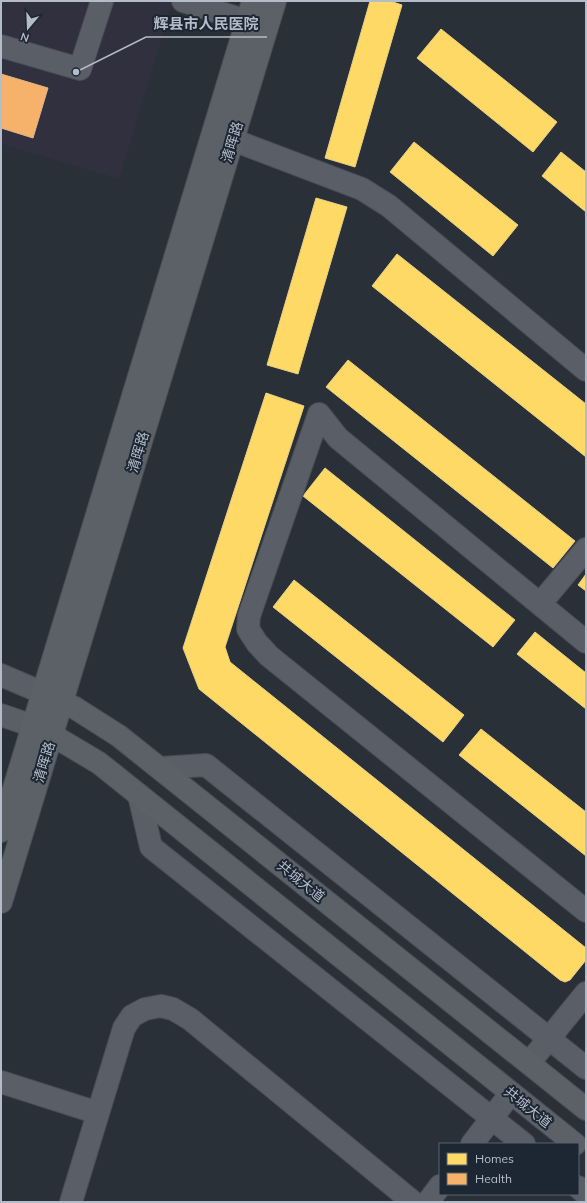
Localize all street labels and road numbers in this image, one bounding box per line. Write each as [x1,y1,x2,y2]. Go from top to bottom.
street label: 清晖路 [217,119,247,165]
street label: 清晖路 [123,429,153,475]
street label: 清晖路 [29,739,59,785]
street label: 共城大道 [274,856,328,906]
street label: 共城大道 [501,1082,555,1132]

